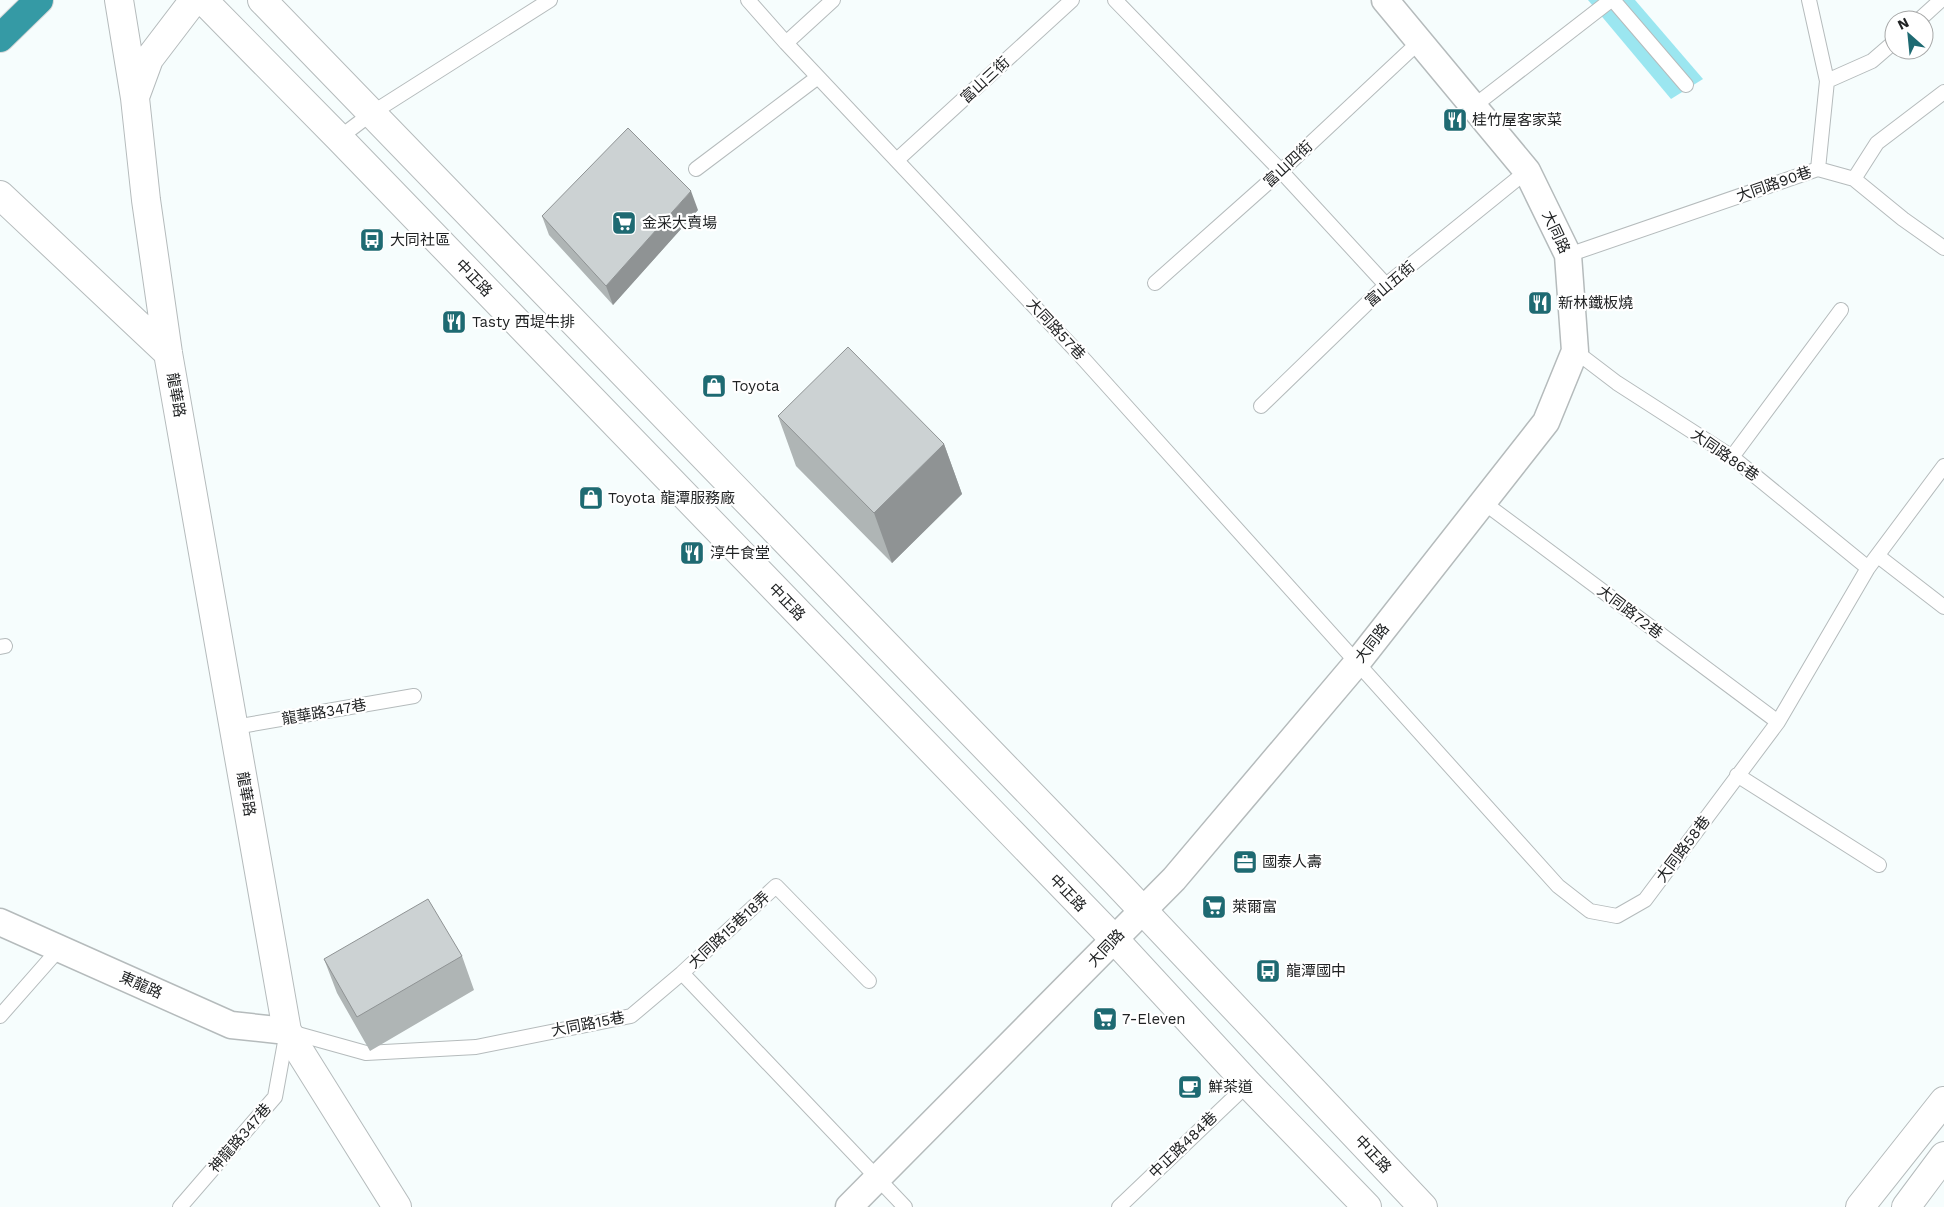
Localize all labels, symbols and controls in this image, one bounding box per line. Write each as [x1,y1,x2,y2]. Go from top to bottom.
north arrow [1884,10,1934,60]
text: N [1895,14,1911,33]
street label: 富山三街 [957,53,1013,107]
restaurant icon: 桂竹屋客家菜 [1442,107,1468,133]
place label: 桂竹屋客家菜 [1472,111,1562,129]
street label: 富山四街 [1260,137,1316,191]
street label: 大同路90巷 [1734,163,1814,205]
street label: 大同路 [1538,208,1574,256]
supermarket icon: 金采大賣場 [611,210,637,236]
place label: 金采大賣場 [642,214,717,232]
bus stop icon: 大同社區 [359,227,385,253]
place label: 大同社區 [390,231,450,249]
street label: 中正路 [452,256,496,300]
street label: 富山五街 [1361,258,1419,310]
restaurant icon: 新林鐵板燒 [1527,290,1553,316]
place label: 新林鐵板燒 [1558,294,1633,312]
street label: 大同路57巷 [1023,295,1089,363]
restaurant icon: Tasty 西堤牛排 [441,309,467,335]
place label: Tasty 西堤牛排 [472,313,575,331]
street label: 龍華路 [163,371,189,419]
shop icon: Toyota [701,373,727,399]
place label: Toyota [732,377,780,395]
street label: 大同路86巷 [1688,425,1762,485]
shop icon: Toyota 龍潭服務廠 [578,485,604,511]
place label: Toyota 龍潭服務廠 [608,489,735,507]
restaurant icon: 淳牛食堂 [679,540,705,566]
place label: 淳牛食堂 [710,544,770,562]
street label: 中正路 [765,580,809,624]
street label: 大同路72巷 [1594,582,1666,642]
street label: 大同路 [1351,620,1393,666]
street label: 龍華路347巷 [280,696,368,728]
street label: 龍華路 [233,770,259,818]
street label: 大同路58巷 [1652,812,1714,886]
office icon: 國泰人壽 [1232,849,1258,875]
place label: 國泰人壽 [1262,853,1322,871]
street label: 中正路 [1046,871,1090,915]
street label: 大同路15巷18弄 [685,888,773,972]
supermarket icon: 萊爾富 [1201,894,1227,920]
place label: 萊爾富 [1232,898,1277,916]
street label: 大同路 [1084,926,1128,970]
bus stop icon: 龍潭國中 [1255,958,1281,984]
place label: 龍潭國中 [1286,962,1346,980]
street label: 東龍路 [117,968,165,1002]
supermarket icon: 7-Eleven [1092,1006,1118,1032]
street label: 大同路15巷 [550,1008,626,1040]
place label: 7-Eleven [1122,1010,1186,1028]
cafe icon: 鮮茶道 [1177,1074,1203,1100]
place label: 鮮茶道 [1208,1078,1253,1096]
street label: 神龍路347巷 [205,1100,275,1176]
street label: 中正路484巷 [1145,1108,1221,1182]
street label: 中正路 [1351,1131,1395,1177]

